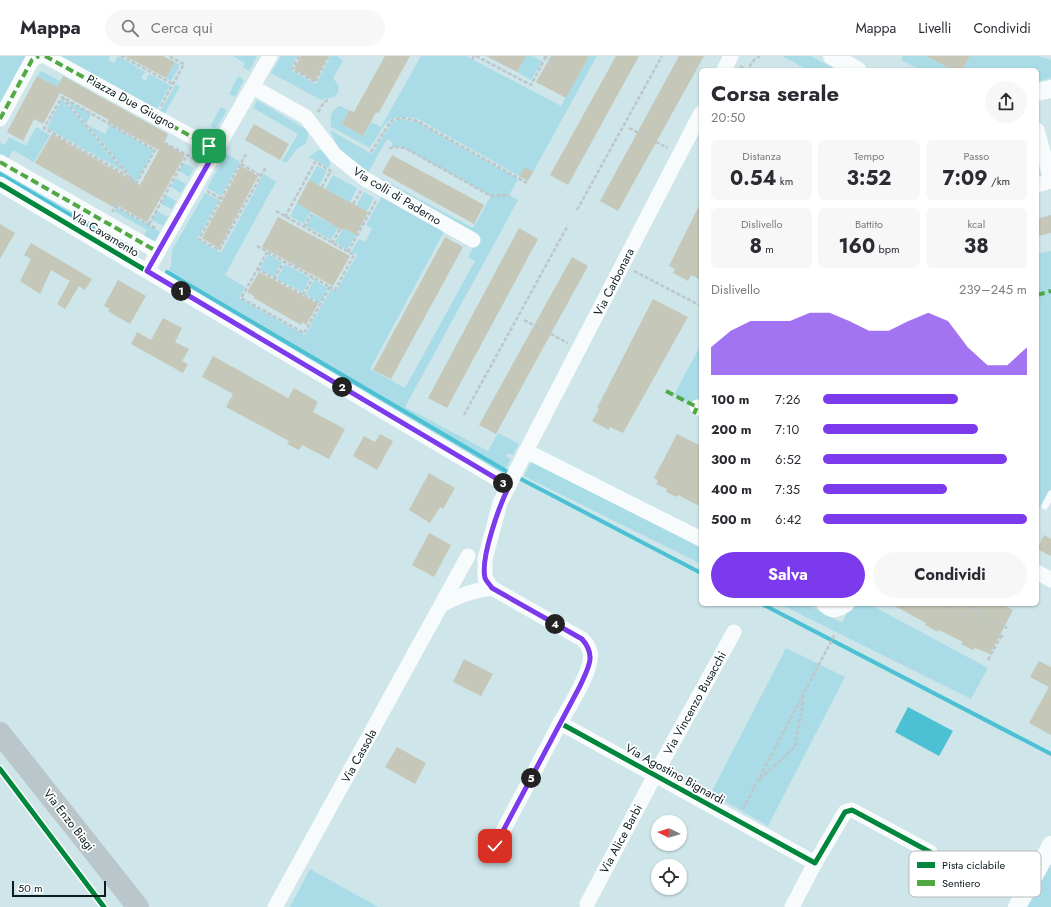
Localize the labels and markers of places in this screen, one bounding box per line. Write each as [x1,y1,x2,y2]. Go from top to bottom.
pin [192,129,226,163]
pin: 1 [171,281,191,301]
pin: 2 [332,377,352,397]
pin: 3 [493,473,513,493]
pin: 4 [545,614,565,634]
pin: 5 [521,768,541,788]
pin [478,829,512,863]

